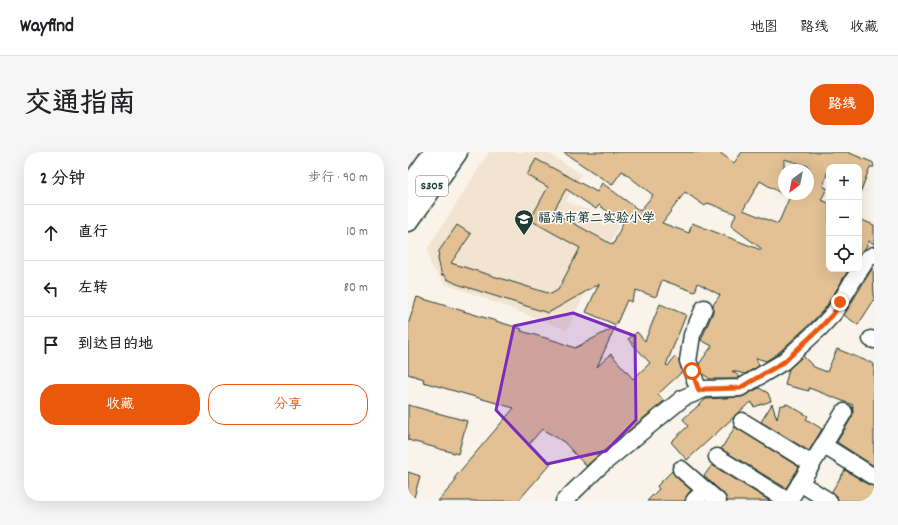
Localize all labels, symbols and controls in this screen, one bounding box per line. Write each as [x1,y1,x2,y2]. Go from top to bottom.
text: Wayfind [20,14,74,41]
text: 地图 [750,18,778,38]
text: 路线 [800,18,828,38]
text: 收藏 [850,18,878,38]
button: 路线 [810,84,874,125]
text: 交通指南 [24,86,136,126]
north arrow [778,164,814,200]
map controls [826,164,862,272]
button: + [826,164,862,200]
text: 2 分钟 [40,168,85,192]
text: 步行 · 90 m [308,169,368,188]
road number: S305 [416,176,448,196]
button: − [826,200,862,236]
school or university icon: 福清市第二实验小学 [513,208,535,236]
place label: 福清市第二实验小学 [538,210,655,229]
icon: ahead [40,222,62,244]
text: 直行 [78,222,108,244]
text: 10 m [346,223,368,242]
button: locate [826,236,862,272]
icon: left [40,278,62,300]
text: 左转 [78,278,108,300]
text: 80 m [344,279,368,298]
route end [831,293,849,311]
icon: arrive [40,334,62,356]
text: 到达目的地 [78,334,153,356]
route start [683,362,701,380]
button: 收藏 [40,384,200,425]
button: 分享 [208,384,368,425]

